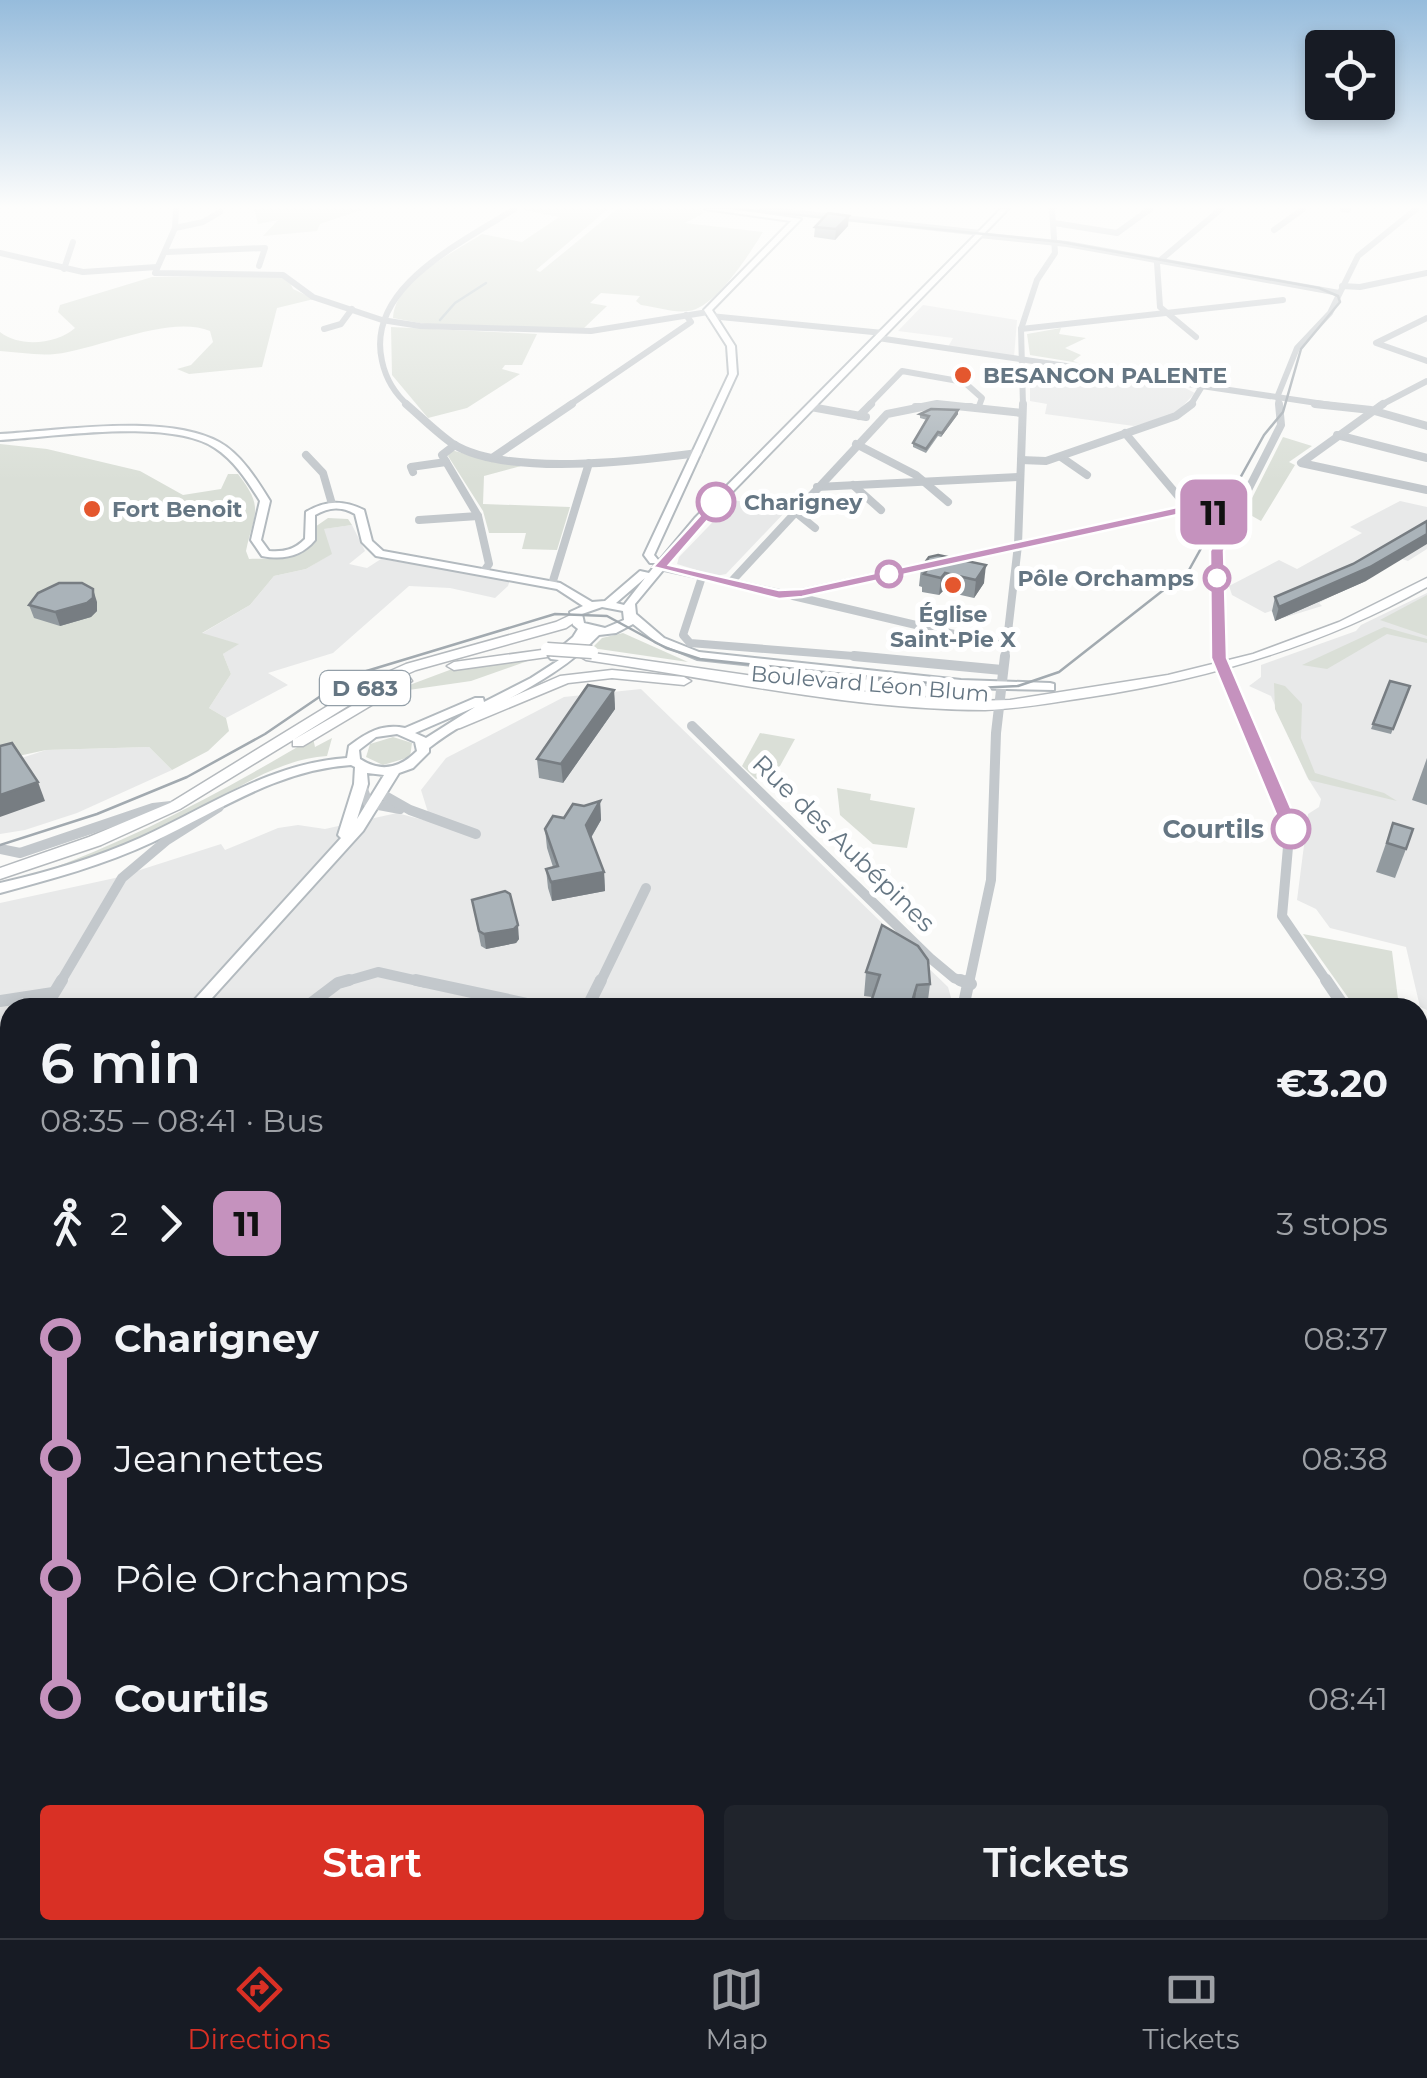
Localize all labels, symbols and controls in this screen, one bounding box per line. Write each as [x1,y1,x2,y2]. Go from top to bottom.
map controls [1305,30,1395,120]
button: locate [1305,30,1395,120]
place label: BESANCON PALENTE [983,362,1227,389]
marker: BESANCON PALENTE [952,364,974,386]
line badge: 11 [1169,480,1259,544]
marker: Charigney [697,483,735,521]
place label: Charigney [744,489,863,516]
text: 11 [1200,491,1228,534]
place label: Fort Benoit [112,496,243,523]
marker: Fort Benoit [81,498,103,520]
unlabelled marker [876,561,902,587]
place label: Pôle Orchamps [1018,565,1194,592]
marker: Pôle Orchamps [1204,565,1230,591]
marker: Église Saint-Pie X [942,574,964,596]
place label: Église Saint-Pie X [890,601,1016,653]
street label: Boulevard Léon Blum [750,660,990,708]
road number: D 683 [320,671,410,705]
street label: Rue des Aubépines [747,748,941,938]
marker: Courtils [1272,810,1310,848]
place label: Courtils [1162,814,1264,844]
text: 6 min [40,1030,201,1097]
text: €3.20 [1276,1060,1388,1107]
text: 08:35 – 08:41 · Bus [40,1101,323,1140]
icon: walk [40,1196,95,1251]
icon: forward [143,1196,198,1251]
text: 11 [233,1202,261,1245]
text: 2 [110,1204,128,1243]
text: 3 stops [1276,1204,1388,1243]
text: Charigney [114,1315,319,1362]
text: 08:37 [1303,1319,1388,1358]
text: Jeannettes [114,1435,323,1482]
text: 08:38 [1301,1439,1388,1478]
text: Pôle Orchamps [114,1555,408,1602]
text: 08:39 [1302,1559,1388,1598]
text: Courtils [114,1675,268,1722]
text: 08:41 [1308,1679,1388,1718]
button: Start [40,1805,704,1920]
button: Tickets [724,1805,1388,1920]
tab: Directions [187,1962,331,2056]
tab: Map [705,1962,768,2056]
tab: Tickets [1142,1962,1240,2056]

